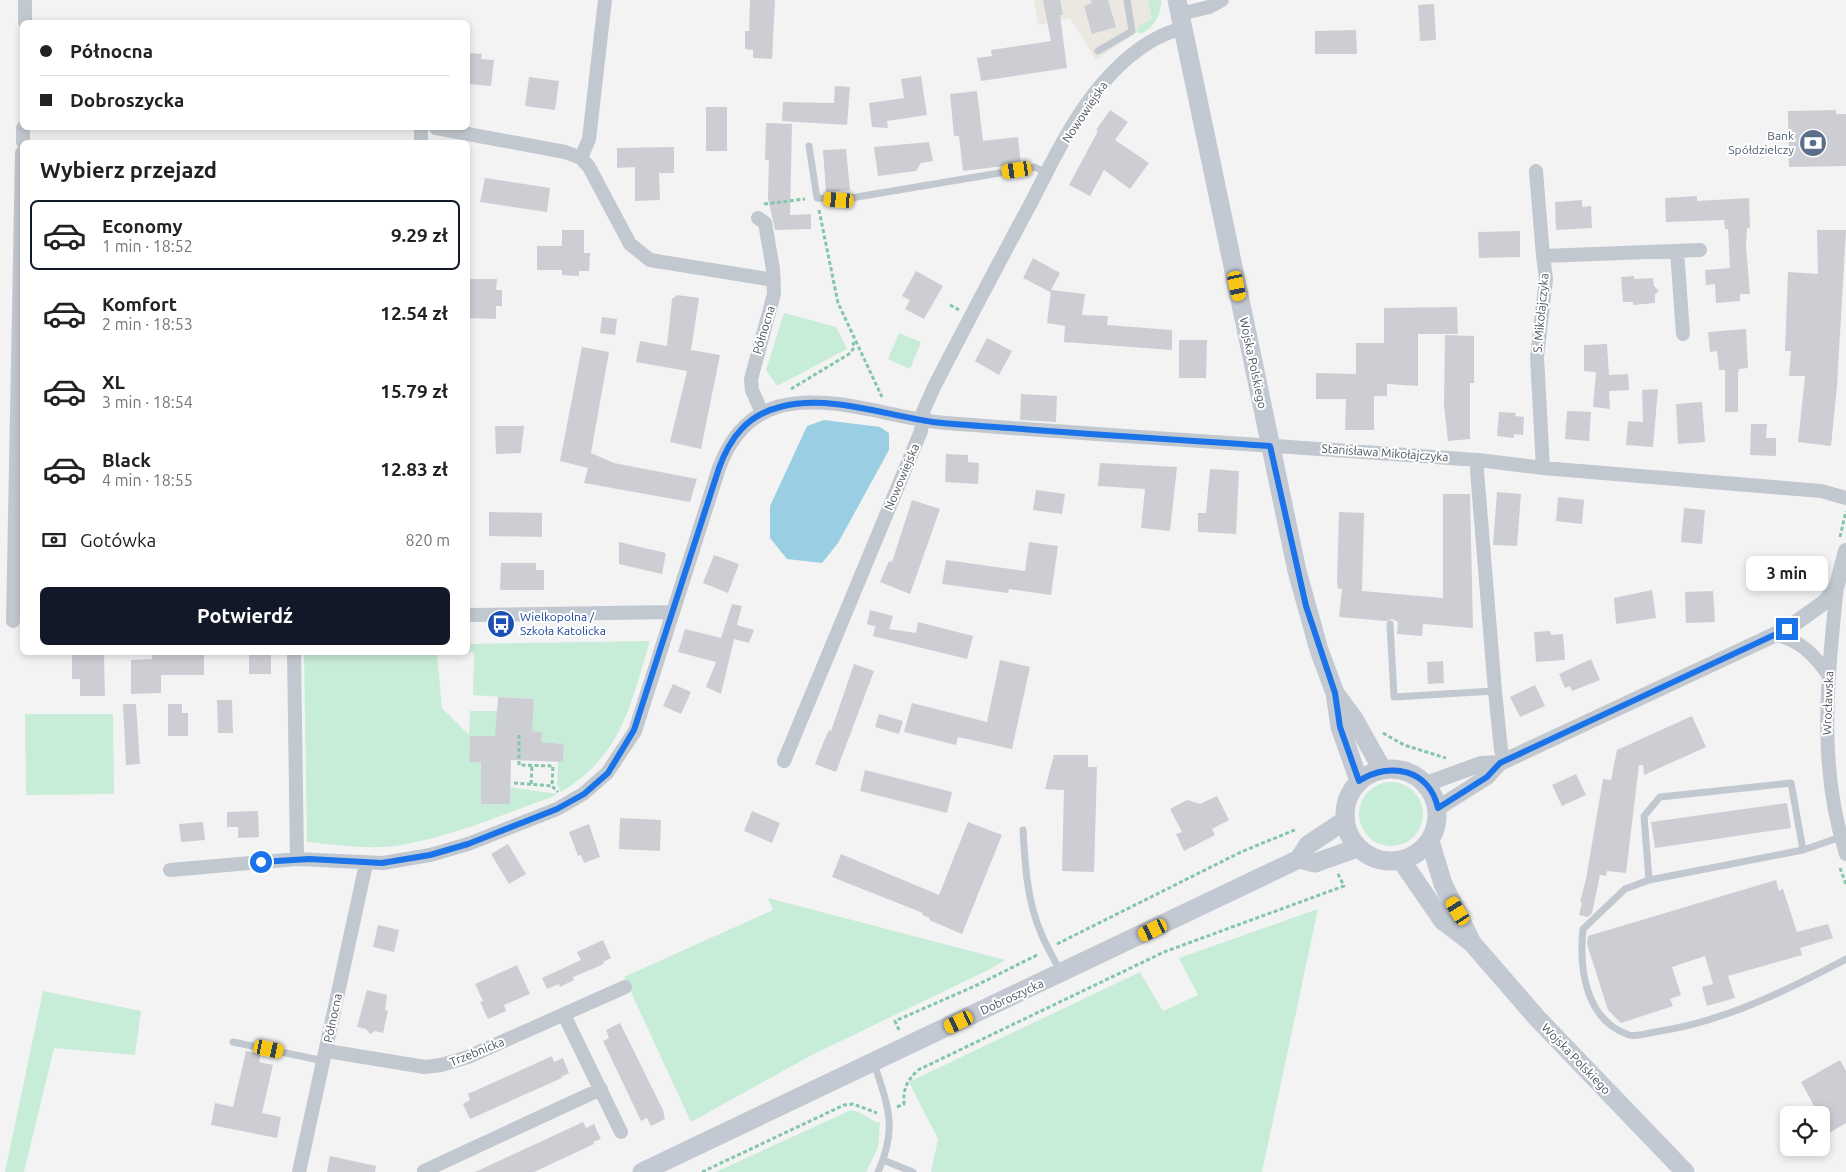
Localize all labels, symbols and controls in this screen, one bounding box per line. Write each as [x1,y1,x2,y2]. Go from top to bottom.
text: Północna [70,40,153,62]
street label: Nowowiejska [1059,79,1110,145]
text: Dobroszycka [70,89,184,111]
bank icon: Bank Spółdzielczy [1798,128,1828,158]
place label: Bank Spółdzielczy [1728,129,1794,156]
text: Wybierz przejazd [40,157,217,182]
car [1001,160,1032,180]
car [823,191,854,209]
icon: car [42,213,87,258]
text: Economy [102,215,183,237]
text: 9.29 zł [391,224,448,246]
text: 1 min · 18:52 [102,237,193,255]
car [1226,270,1247,302]
street label: S. Mikołajczyka [1531,273,1550,353]
icon: car [42,291,87,336]
text: Komfort [102,293,177,315]
text: 12.54 zł [380,302,448,324]
street label: Północna [750,304,777,356]
text: 2 min · 18:53 [102,315,193,333]
street label: Wojska Polskiego [1237,316,1270,410]
icon: car [42,369,87,414]
text: XL [102,371,125,393]
text: 15.79 zł [380,380,448,402]
text: 3 min · 18:54 [102,393,193,411]
street label: Nowowiejska [882,442,921,512]
street label: Stanisława Mikołajczyka [1321,442,1449,463]
icon: car [42,447,87,492]
text: Black [102,449,151,471]
text: 12.83 zł [380,458,448,480]
text: 4 min · 18:55 [102,471,193,489]
icon: cash [40,526,68,554]
text: Gotówka [80,529,156,551]
text: 820 m [405,531,450,549]
callout: 3 min [1746,556,1828,592]
text: 3 min [1767,564,1807,582]
button: Potwierdź [40,587,450,645]
bus stop icon: Wielkopolna / Szkoła Katolicka [486,609,516,639]
place label: Wielkopolna / Szkoła Katolicka [520,610,606,637]
route end [1776,618,1798,640]
street label: Wrocławska [1820,671,1835,735]
route start [250,851,272,873]
car [1443,894,1472,928]
car [1136,917,1169,943]
street label: Dobroszycka [978,976,1046,1017]
street label: Północna [321,992,344,1044]
car [942,1009,975,1035]
street label: Wojska Polskiego [1539,1021,1613,1097]
street label: Trzebnicka [448,1035,506,1068]
car [252,1039,285,1059]
map controls [1780,1106,1830,1156]
button: locate [1780,1106,1830,1156]

